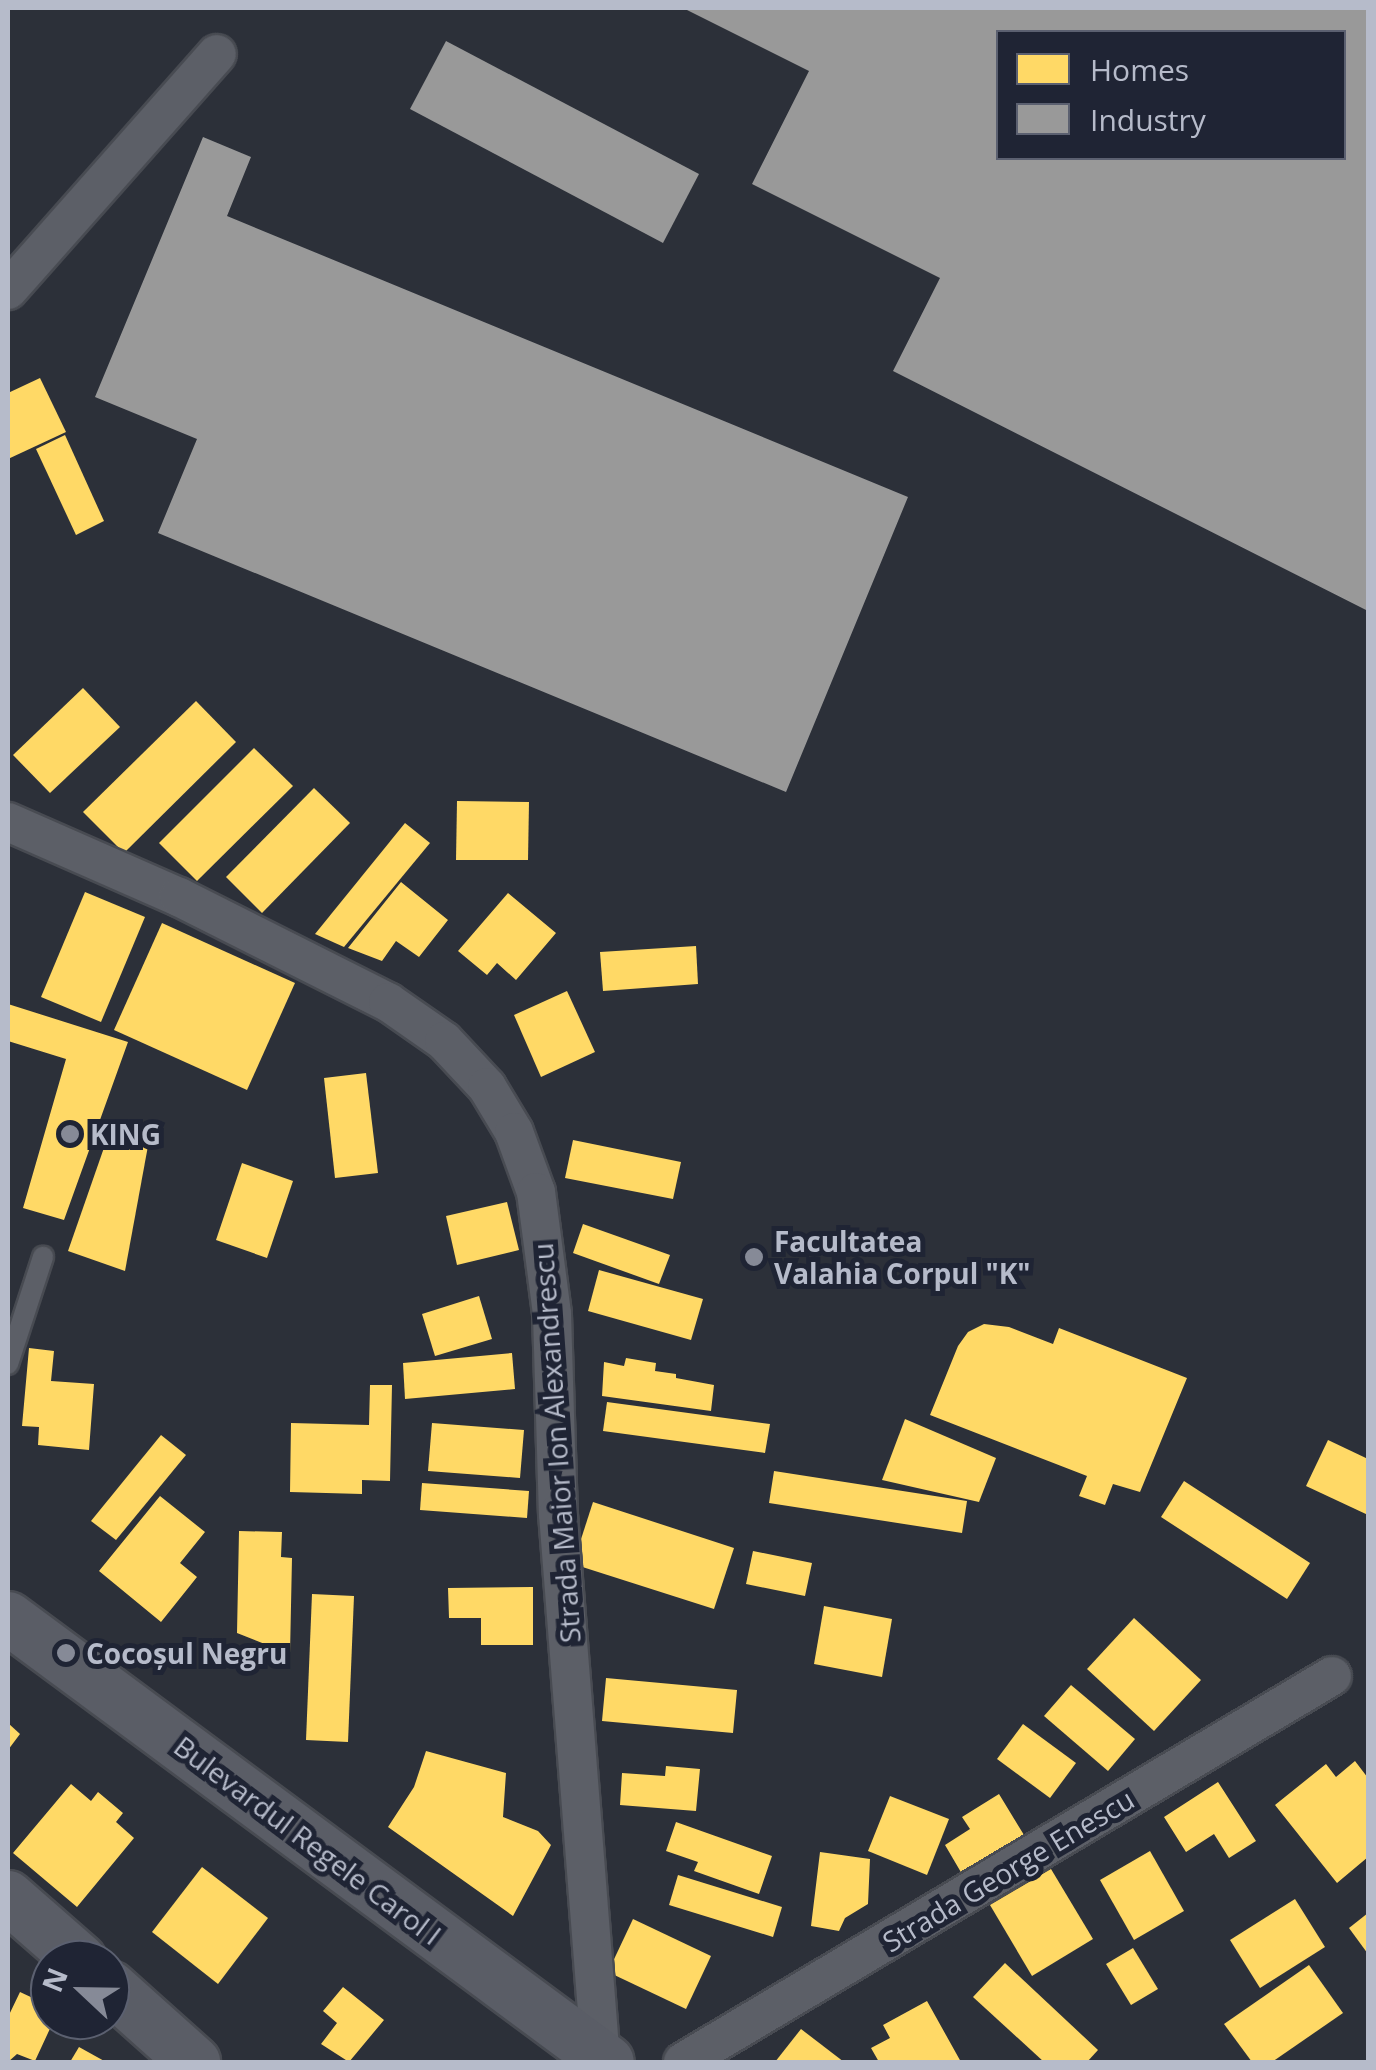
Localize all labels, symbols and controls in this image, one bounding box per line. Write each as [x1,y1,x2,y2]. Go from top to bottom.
legend [996,30,1346,160]
text: Homes [1090,49,1189,90]
text: Industry [1090,99,1206,140]
place label: KING [90,1117,161,1151]
marker: KING [59,1123,81,1145]
place label: Facultatea Valahia Corpul "K" [774,1224,1031,1290]
street label: Strada Maior Ion Alexandrescu [525,1242,587,1644]
marker: Facultatea Valahia Corpul "K" [743,1246,765,1268]
place label: Cocoșul Negru [86,1636,287,1670]
marker: Cocoșul Negru [55,1642,77,1664]
street label: Bulevardul Regele Carol I [168,1729,448,1951]
street label: Strada George Enescu [876,1782,1140,1958]
north arrow [30,1940,130,2040]
text: N [32,1962,76,1997]

